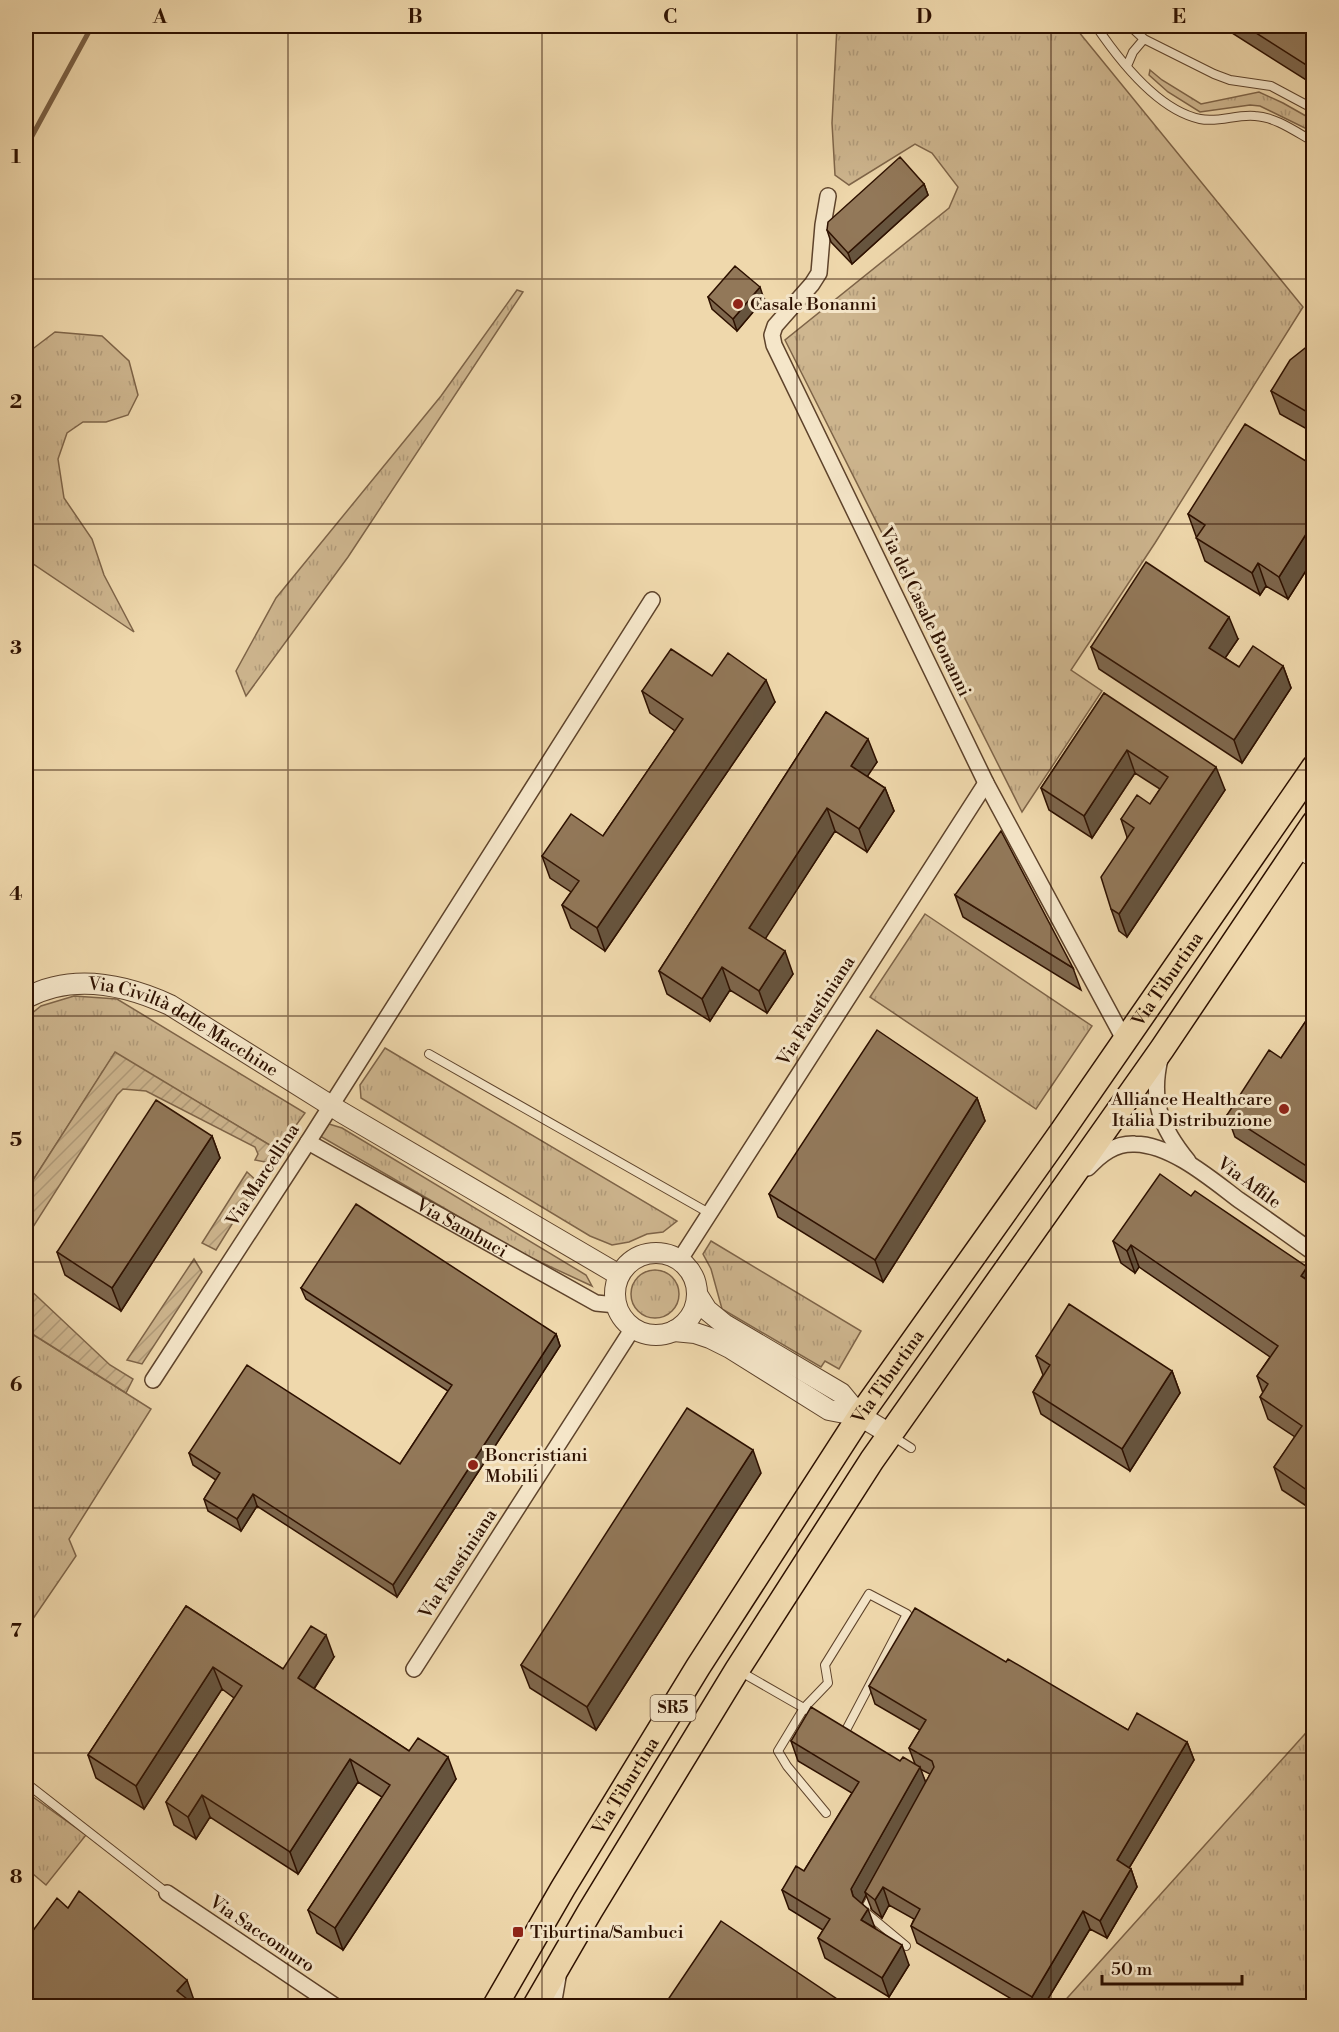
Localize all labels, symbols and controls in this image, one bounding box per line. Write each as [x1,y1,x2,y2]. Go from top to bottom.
text: A [152,5,168,30]
text: B [407,5,423,30]
text: C [663,5,677,30]
text: D [916,5,932,30]
text: E [1172,5,1186,30]
text: 1 [11,145,21,170]
place label: Casale Bonanni [750,293,877,316]
marker: Casale Bonanni [731,297,745,311]
text: 2 [10,390,22,415]
street label: Via del Casale Bonanni [874,523,976,700]
text: 3 [10,636,22,661]
text: 4 [9,882,23,907]
street label: Via Tiburtina [1126,927,1209,1032]
street label: Via Faustiniana [771,951,861,1071]
street label: Via Civiltà delle Macchine [86,972,283,1082]
place label: Alliance Healthcare Italia Distribuzione [1110,1088,1272,1132]
marker: Alliance Healthcare Italia Distribuzione [1277,1102,1291,1116]
street label: Via Marcellina [221,1119,305,1231]
text: 5 [10,1128,22,1153]
street label: Via Affile [1212,1152,1285,1214]
street label: Via Sambuci [411,1193,512,1263]
street label: Via Tiburtina [846,1324,930,1429]
text: 6 [10,1373,23,1398]
place label: Boncristiani Mobili [484,1444,588,1488]
marker: Boncristiani Mobili [466,1458,480,1472]
street label: Via Faustiniana [413,1504,503,1624]
text: 7 [10,1619,22,1644]
road number: SR5 [650,1695,696,1721]
street label: Via Tiburtina [586,1732,664,1840]
text: 8 [10,1865,23,1890]
street label: Via Saccomuro [204,1890,319,1978]
place label: Tiburtina/Sambuci [530,1921,684,1944]
marker: Tiburtina/Sambuci [511,1925,525,1939]
scale bar [1102,1948,1242,1986]
text: 50 m [1111,1958,1153,1981]

